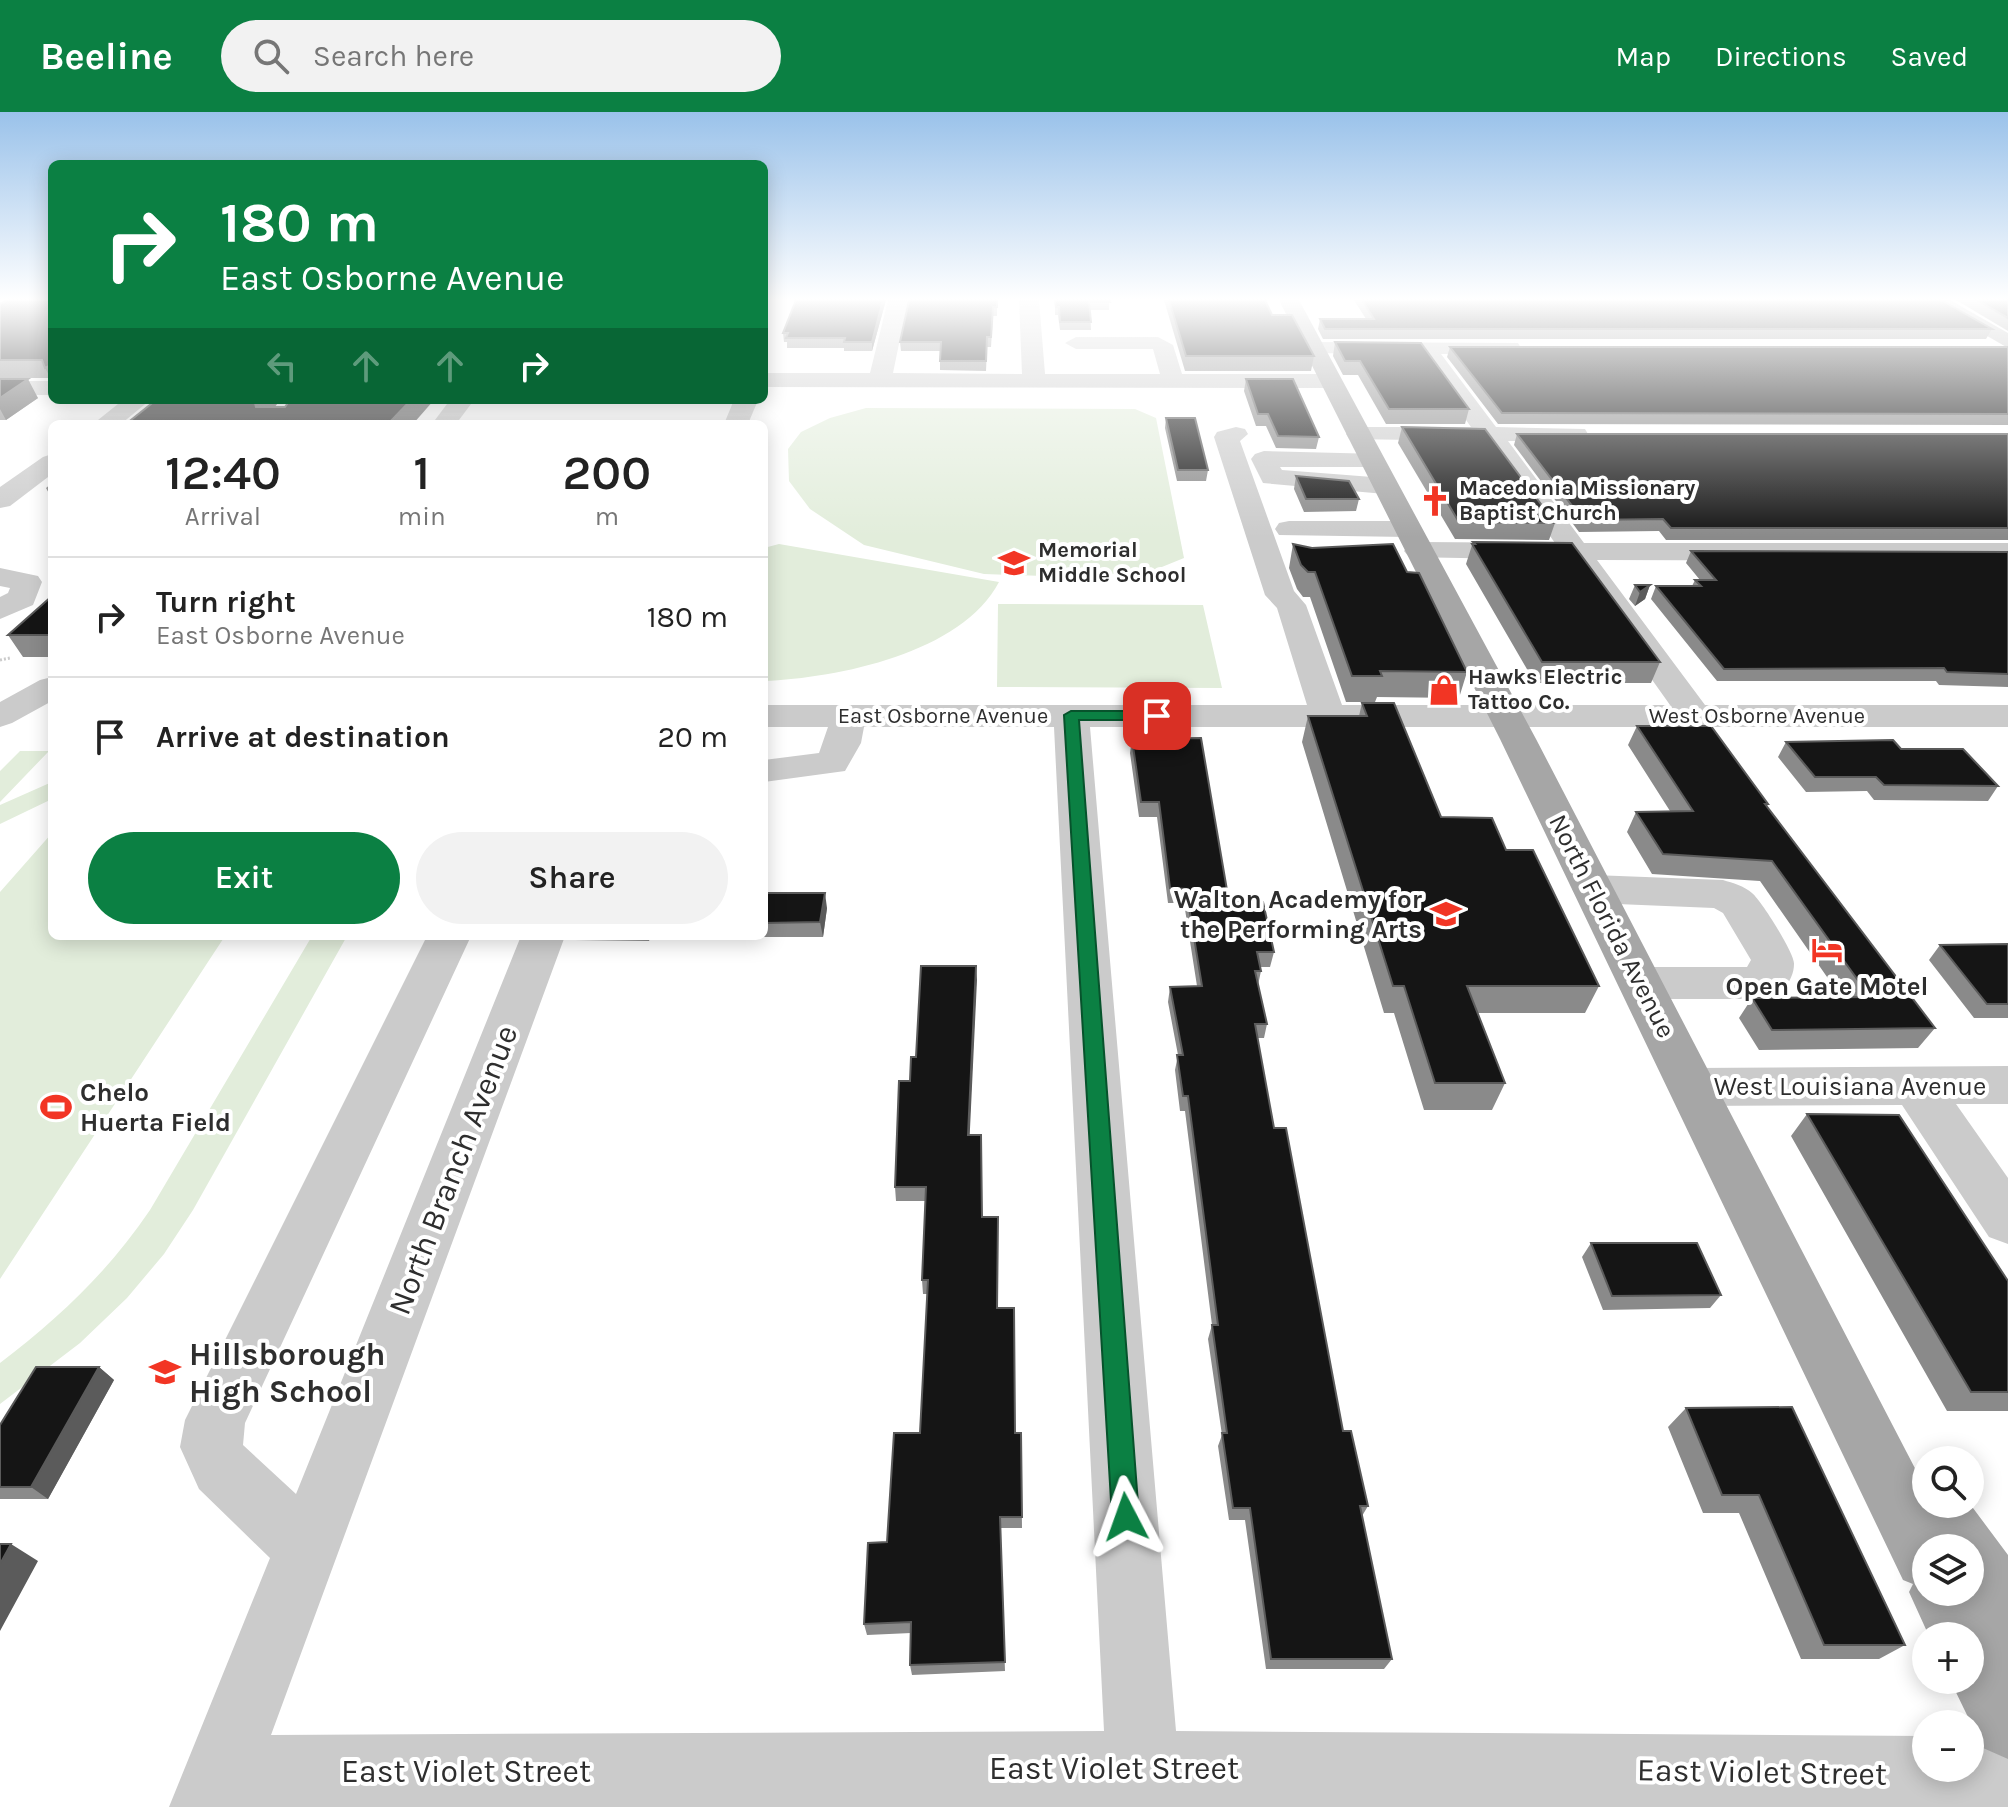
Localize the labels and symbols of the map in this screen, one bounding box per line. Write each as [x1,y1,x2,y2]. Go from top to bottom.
place label: Macedonia Missionary Baptist Church [1459,475,1695,526]
church icon: Macedonia Missionary Baptist Church [1418,484,1452,518]
place label: Memorial Middle School [1038,537,1186,588]
school or university icon: Memorial Middle School [997,546,1031,580]
place label: Hawks Electric Tattoo Co. [1468,664,1622,715]
shop icon: Hawks Electric Tattoo Co. [1427,673,1461,707]
pin [1123,682,1191,750]
street label: East Osborne Avenue [838,703,1048,729]
street label: West Osborne Avenue [1649,703,1865,729]
street label: North Florida Avenue [1542,809,1682,1043]
place label: Walton Academy for the Performing Arts [1174,884,1423,945]
school or university icon: Walton Academy for the Performing Arts [1429,897,1463,931]
hotel icon: Open Gate Motel [1810,933,1844,967]
place label: Open Gate Motel [1726,971,1929,1002]
street label: North Branch Avenue [381,1020,525,1320]
street label: West Louisiana Avenue [1714,1071,1986,1102]
place label: Chelo Huerta Field [80,1077,231,1138]
sports icon: Chelo Huerta Field [39,1090,73,1124]
place label: Hillsborough High School [189,1336,386,1410]
school or university icon: Hillsborough High School [148,1355,182,1389]
position arrow [1084,1475,1168,1559]
street label: East Violet Street [989,1750,1239,1787]
street label: East Violet Street [1637,1751,1887,1793]
street label: East Violet Street [341,1753,591,1790]

